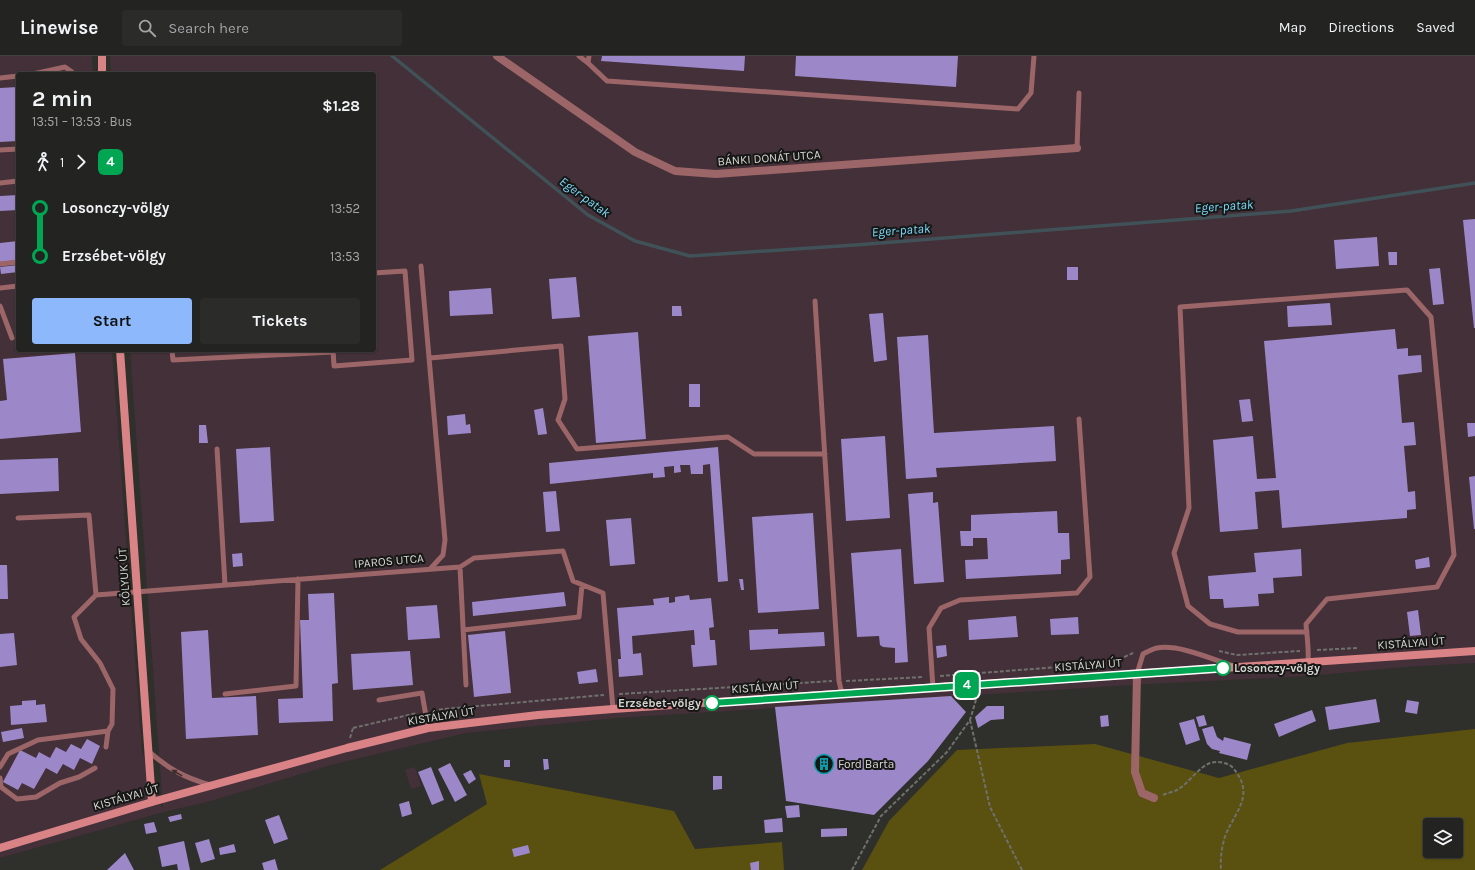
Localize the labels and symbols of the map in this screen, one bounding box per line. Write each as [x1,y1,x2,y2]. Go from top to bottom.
street label: BÁNKI DONÁT UTCA [717,146,821,169]
water label: Eger-patak [557,174,614,221]
water label: Eger-patak [1194,196,1254,216]
water label: Eger-patak [871,220,931,240]
street label: KŐLYUK ÚT [114,547,133,607]
street label: IPAROS UTCA [354,551,424,571]
street label: KISTÁLYAI ÚT [1377,633,1445,652]
street label: KISTÁLYAI ÚT [1054,655,1122,674]
marker: Losonczy-völgy [1215,660,1231,676]
place label: Losonczy-völgy [1234,661,1320,675]
line badge: 4 [954,672,980,698]
street label: KISTÁLYAI ÚT [731,677,799,696]
marker: Erzsébet-völgy [704,695,720,711]
place label: Erzsébet-völgy [618,696,701,710]
street label: KISTÁLYAI ÚT [406,703,476,728]
building icon: Ford Barta [813,753,835,775]
place label: Ford Barta [838,757,894,771]
one-way arrow [172,770,183,777]
street label: KISTÁLYAI ÚT [91,780,161,813]

